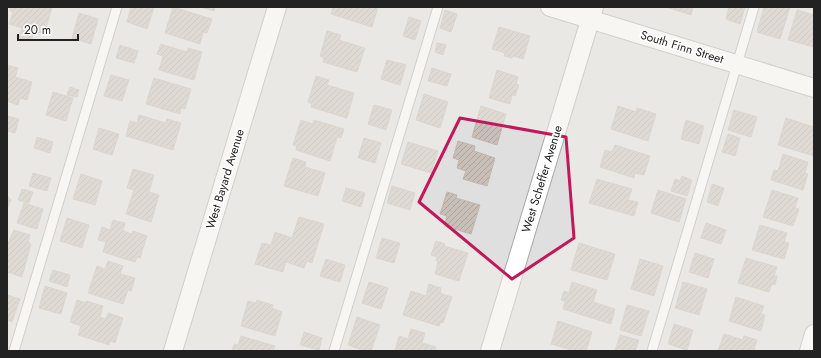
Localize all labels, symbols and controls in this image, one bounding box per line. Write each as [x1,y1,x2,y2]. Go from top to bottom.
scale bar [18,16,78,42]
text: 20 m [24,21,51,39]
street label: South Finn Street [638,26,726,68]
street label: West Scheffer Avenue [517,123,567,235]
street label: West Bayard Avenue [201,127,249,231]

